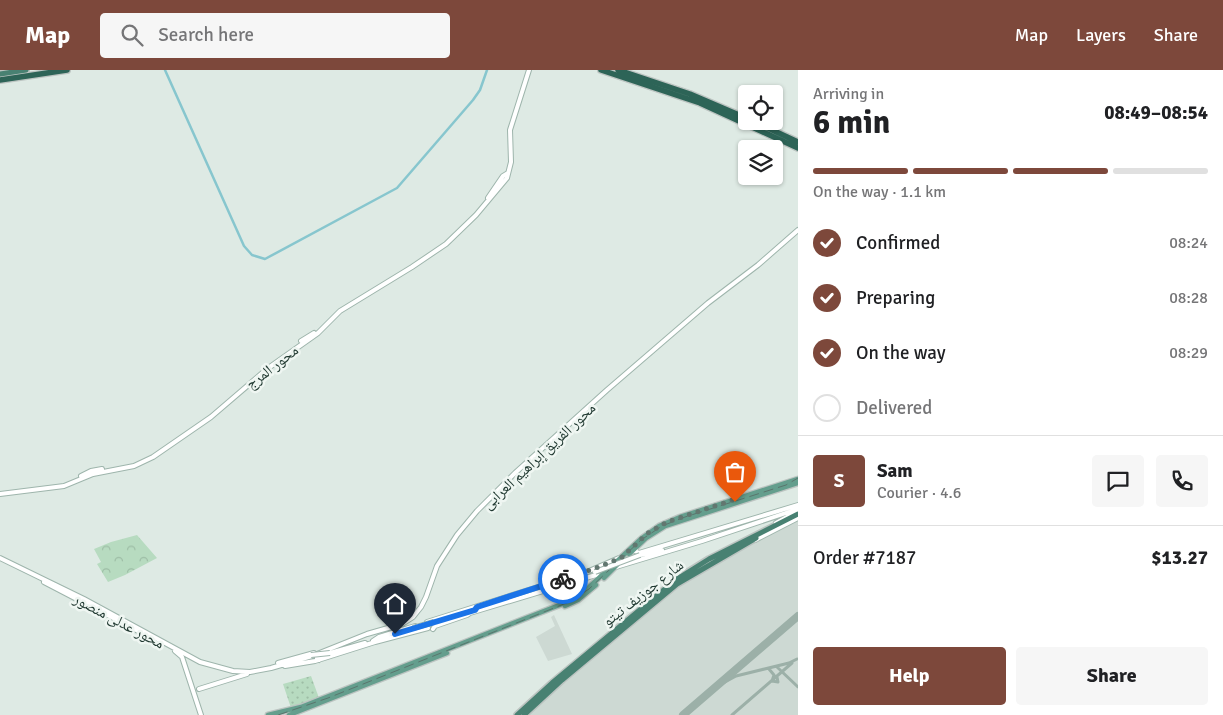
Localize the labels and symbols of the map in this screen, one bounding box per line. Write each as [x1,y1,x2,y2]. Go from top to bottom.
street label: محور المرج [242,341,303,394]
street label: محور الفريق إبراهيم العرابى [479,399,600,514]
pin [714,451,756,502]
courier [538,554,588,604]
street label: شارع جوزيف تيتو [599,556,688,631]
pin [374,583,416,634]
street label: محور عدلى منصور [69,589,168,653]

